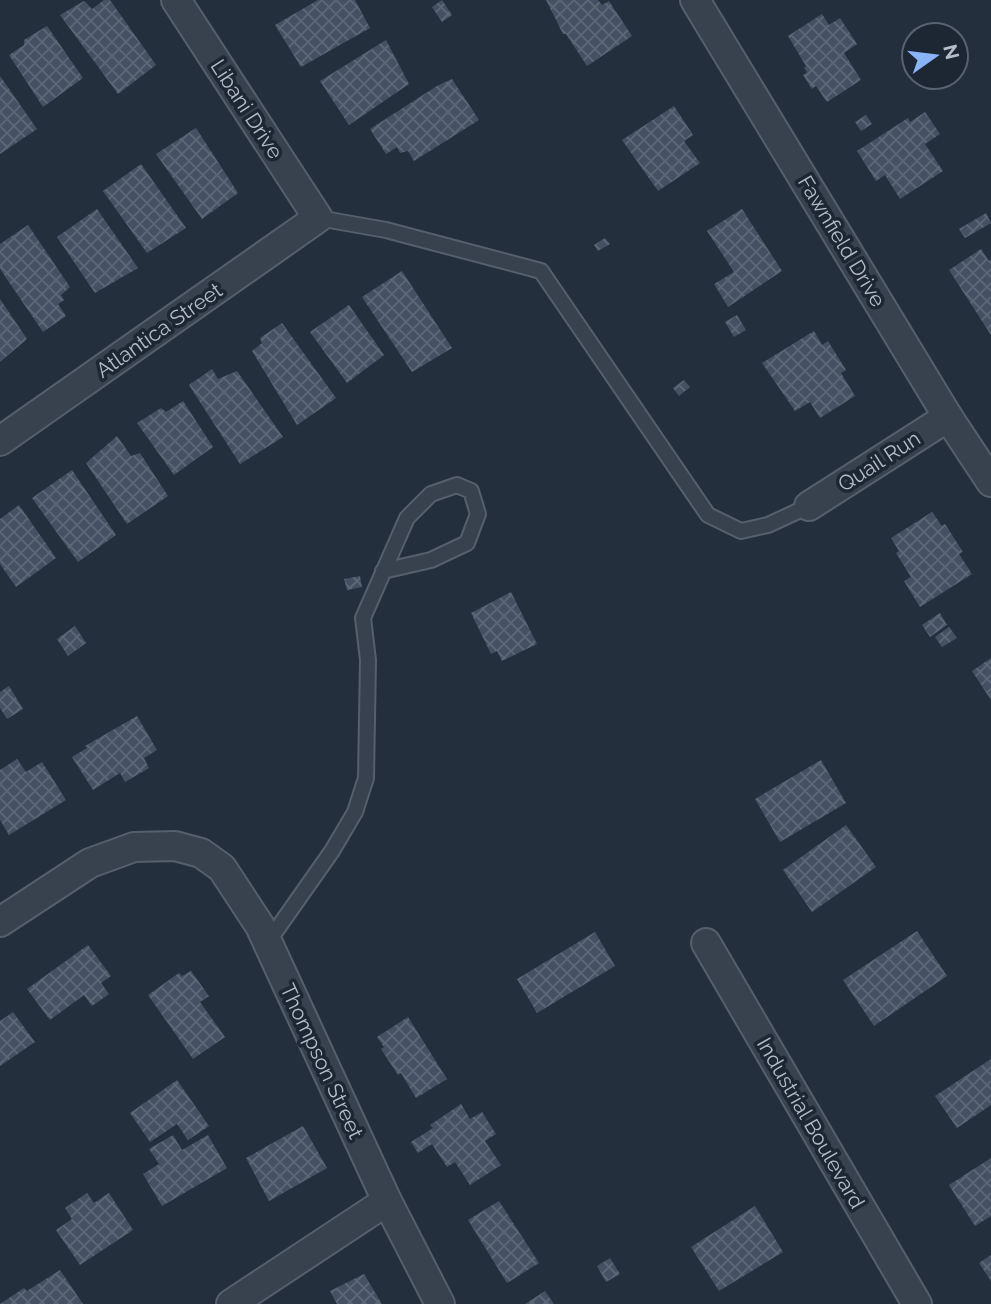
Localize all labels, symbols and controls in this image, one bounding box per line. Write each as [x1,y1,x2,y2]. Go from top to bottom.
north arrow [900,21,970,91]
text: N [939,42,964,62]
street label: Libani Drive [206,55,288,163]
street label: Fawnfield Drive [793,171,891,311]
street label: Atlantica Street [91,277,227,383]
street label: Quail Run [833,425,925,497]
street label: Thompson Street [275,979,369,1143]
street label: Industrial Boulevard [752,1033,870,1213]

